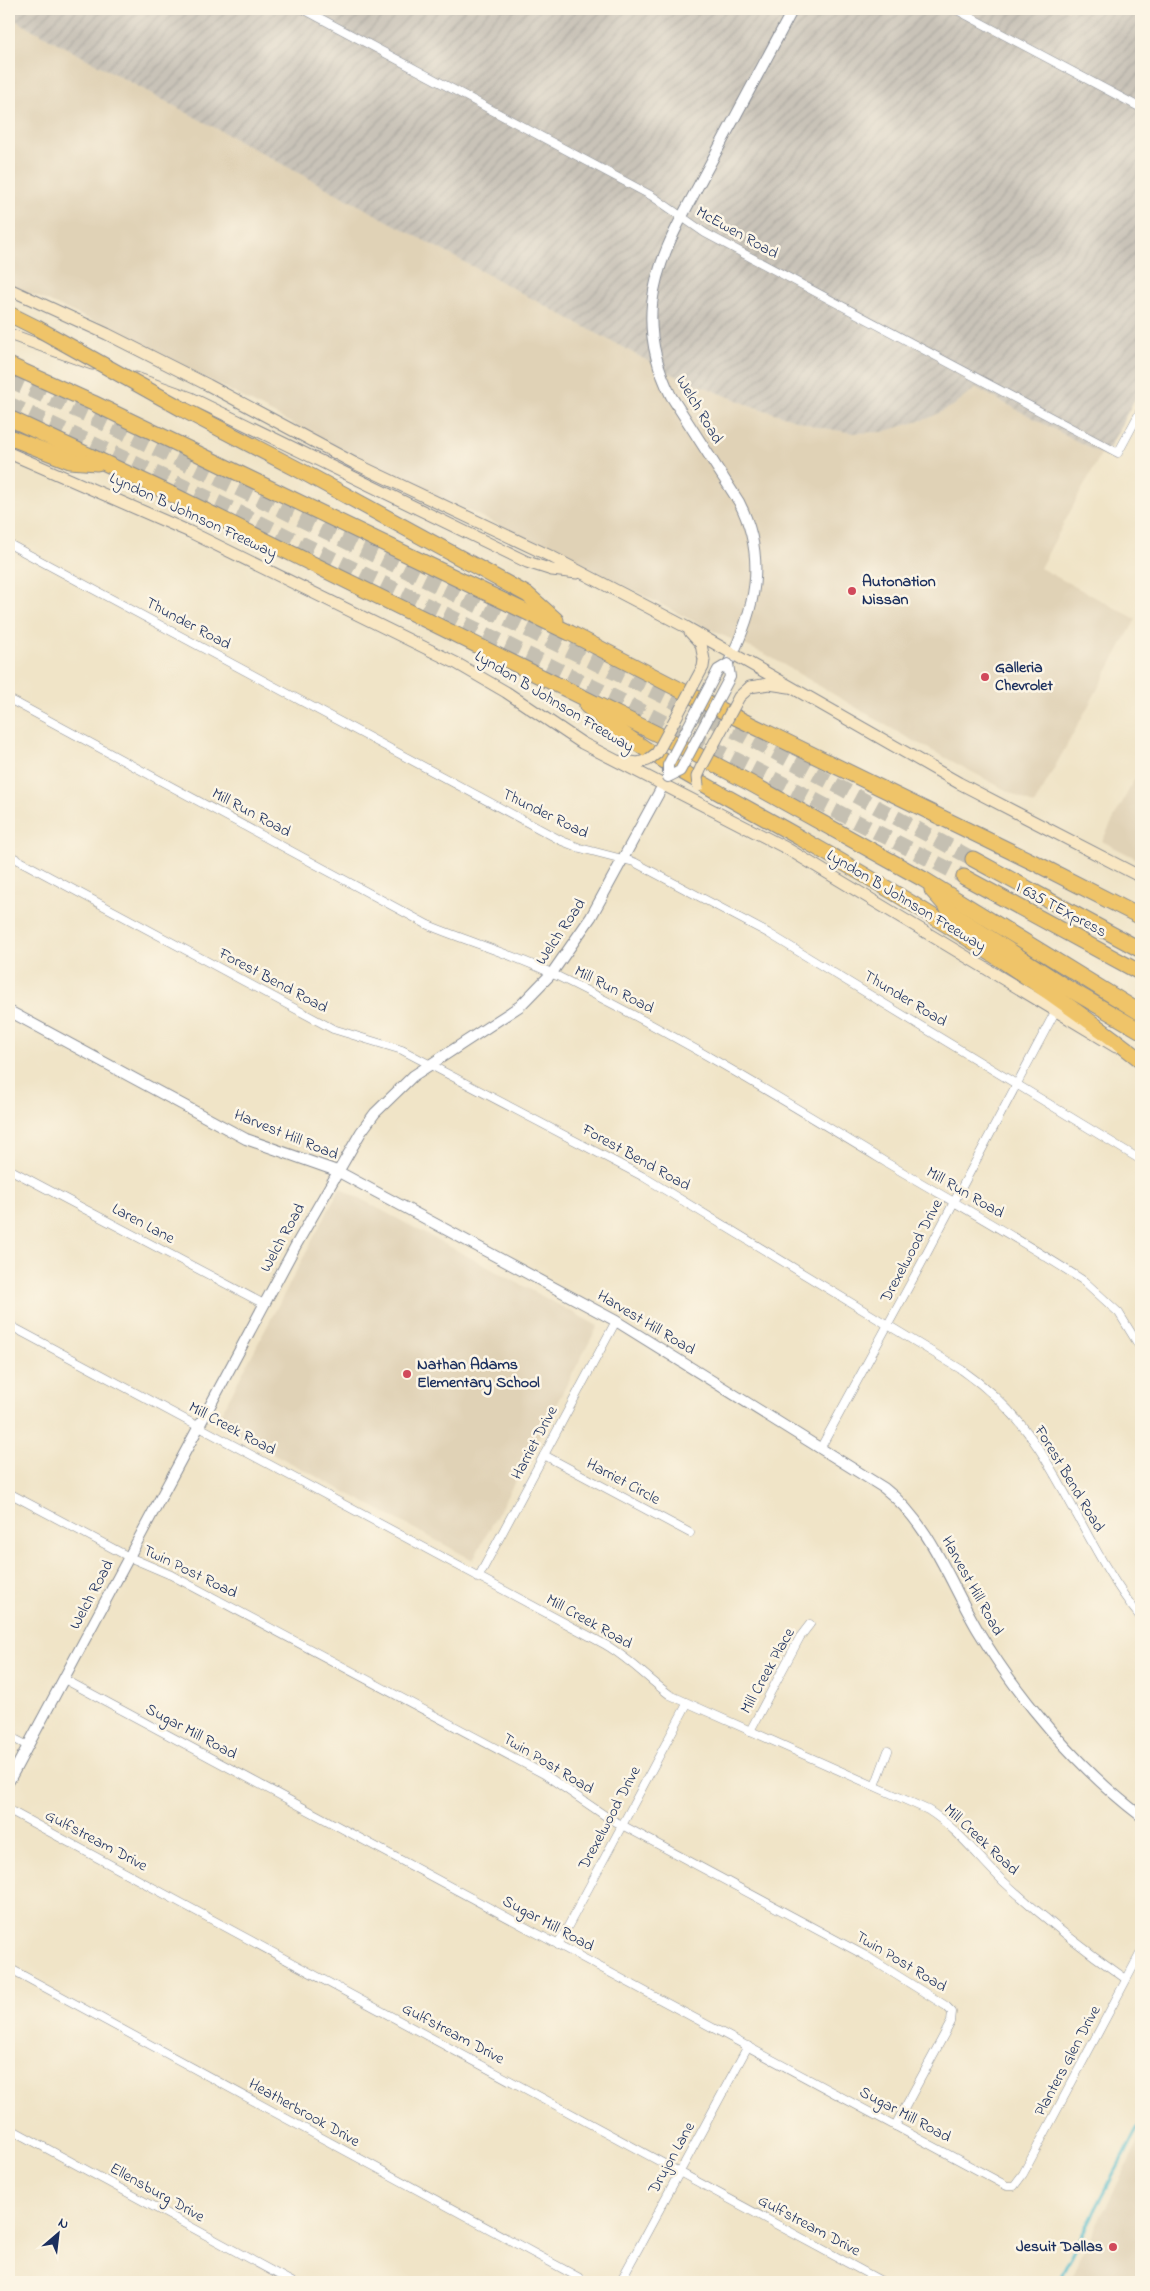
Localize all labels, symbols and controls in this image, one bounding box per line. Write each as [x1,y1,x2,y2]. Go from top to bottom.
street label: McEwen Road [691,200,783,266]
street label: Welch Road [669,371,729,449]
street label: Lyndon B Johnson Freeway [105,467,281,565]
place label: Autonation Nissan [862,570,936,612]
marker: Autonation Nissan [846,585,858,597]
street label: Thunder Road [141,591,235,657]
street label: Lyndon B Johnson Freeway [470,645,639,759]
place label: Galleria Chevrolet [995,656,1053,698]
marker: Galleria Chevrolet [979,671,991,683]
street label: Mill Run Road [207,782,295,844]
street label: Thunder Road [498,783,592,845]
street label: Lyndon B Johnson Freeway [822,844,991,958]
street label: I 635 TEXpress [1011,876,1111,944]
street label: Welch Road [530,894,592,970]
street label: Forest Bend Road [213,942,332,1020]
street label: Mill Run Road [570,960,658,1020]
street label: Thunder Road [859,965,951,1033]
street label: Harvest Hill Road [230,1103,342,1167]
street label: Forest Bend Road [577,1118,695,1198]
street label: Mill Run Road [921,1161,1009,1225]
street label: Drexelwood Drive [874,1194,950,1308]
street label: Laren Lane [107,1197,179,1251]
street label: Welch Road [254,1199,312,1277]
street label: Harvest Hill Road [592,1284,700,1362]
place label: Nathan Adams Elementary School [417,1353,540,1396]
marker: Nathan Adams Elementary School [401,1368,413,1380]
street label: Mill Creek Road [184,1396,280,1462]
street label: Harriet Drive [505,1401,565,1484]
street label: Forest Bend Road [1027,1420,1110,1537]
street label: Harriet Circle [582,1452,665,1512]
street label: Harvest Hill Road [935,1532,1009,1640]
street label: Twin Post Road [139,1539,241,1605]
street label: Welch Road [64,1556,120,1634]
street label: Mill Creek Road [541,1588,637,1656]
street label: Mill Creek Place [734,1623,802,1718]
street label: Sugar Mill Road [141,1698,241,1766]
street label: Twin Post Road [498,1727,598,1801]
street label: Drexelwood Drive [572,1761,648,1875]
street label: Mill Creek Road [938,1799,1024,1881]
street label: Gulfstream Drive [40,1804,152,1879]
street label: Sugar Mill Road [498,1890,598,1958]
street label: Twin Post Road [851,1925,951,1999]
street label: Gulfstream Drive [397,1997,509,2072]
street label: Planters Glen Drive [1029,2001,1108,2121]
street label: Heatherbrook Drive [244,2072,365,2154]
street label: Sugar Mill Road [855,2081,955,2149]
street label: Drujon Lane [642,2117,702,2199]
street label: Ellensburg Drive [105,2157,210,2229]
street label: Gulfstream Drive [753,2189,865,2264]
north arrow [32,2208,82,2258]
text: N [54,2212,73,2235]
place label: Jesuit Dallas [1016,2235,1103,2259]
marker: Jesuit Dallas [1107,2241,1119,2253]

